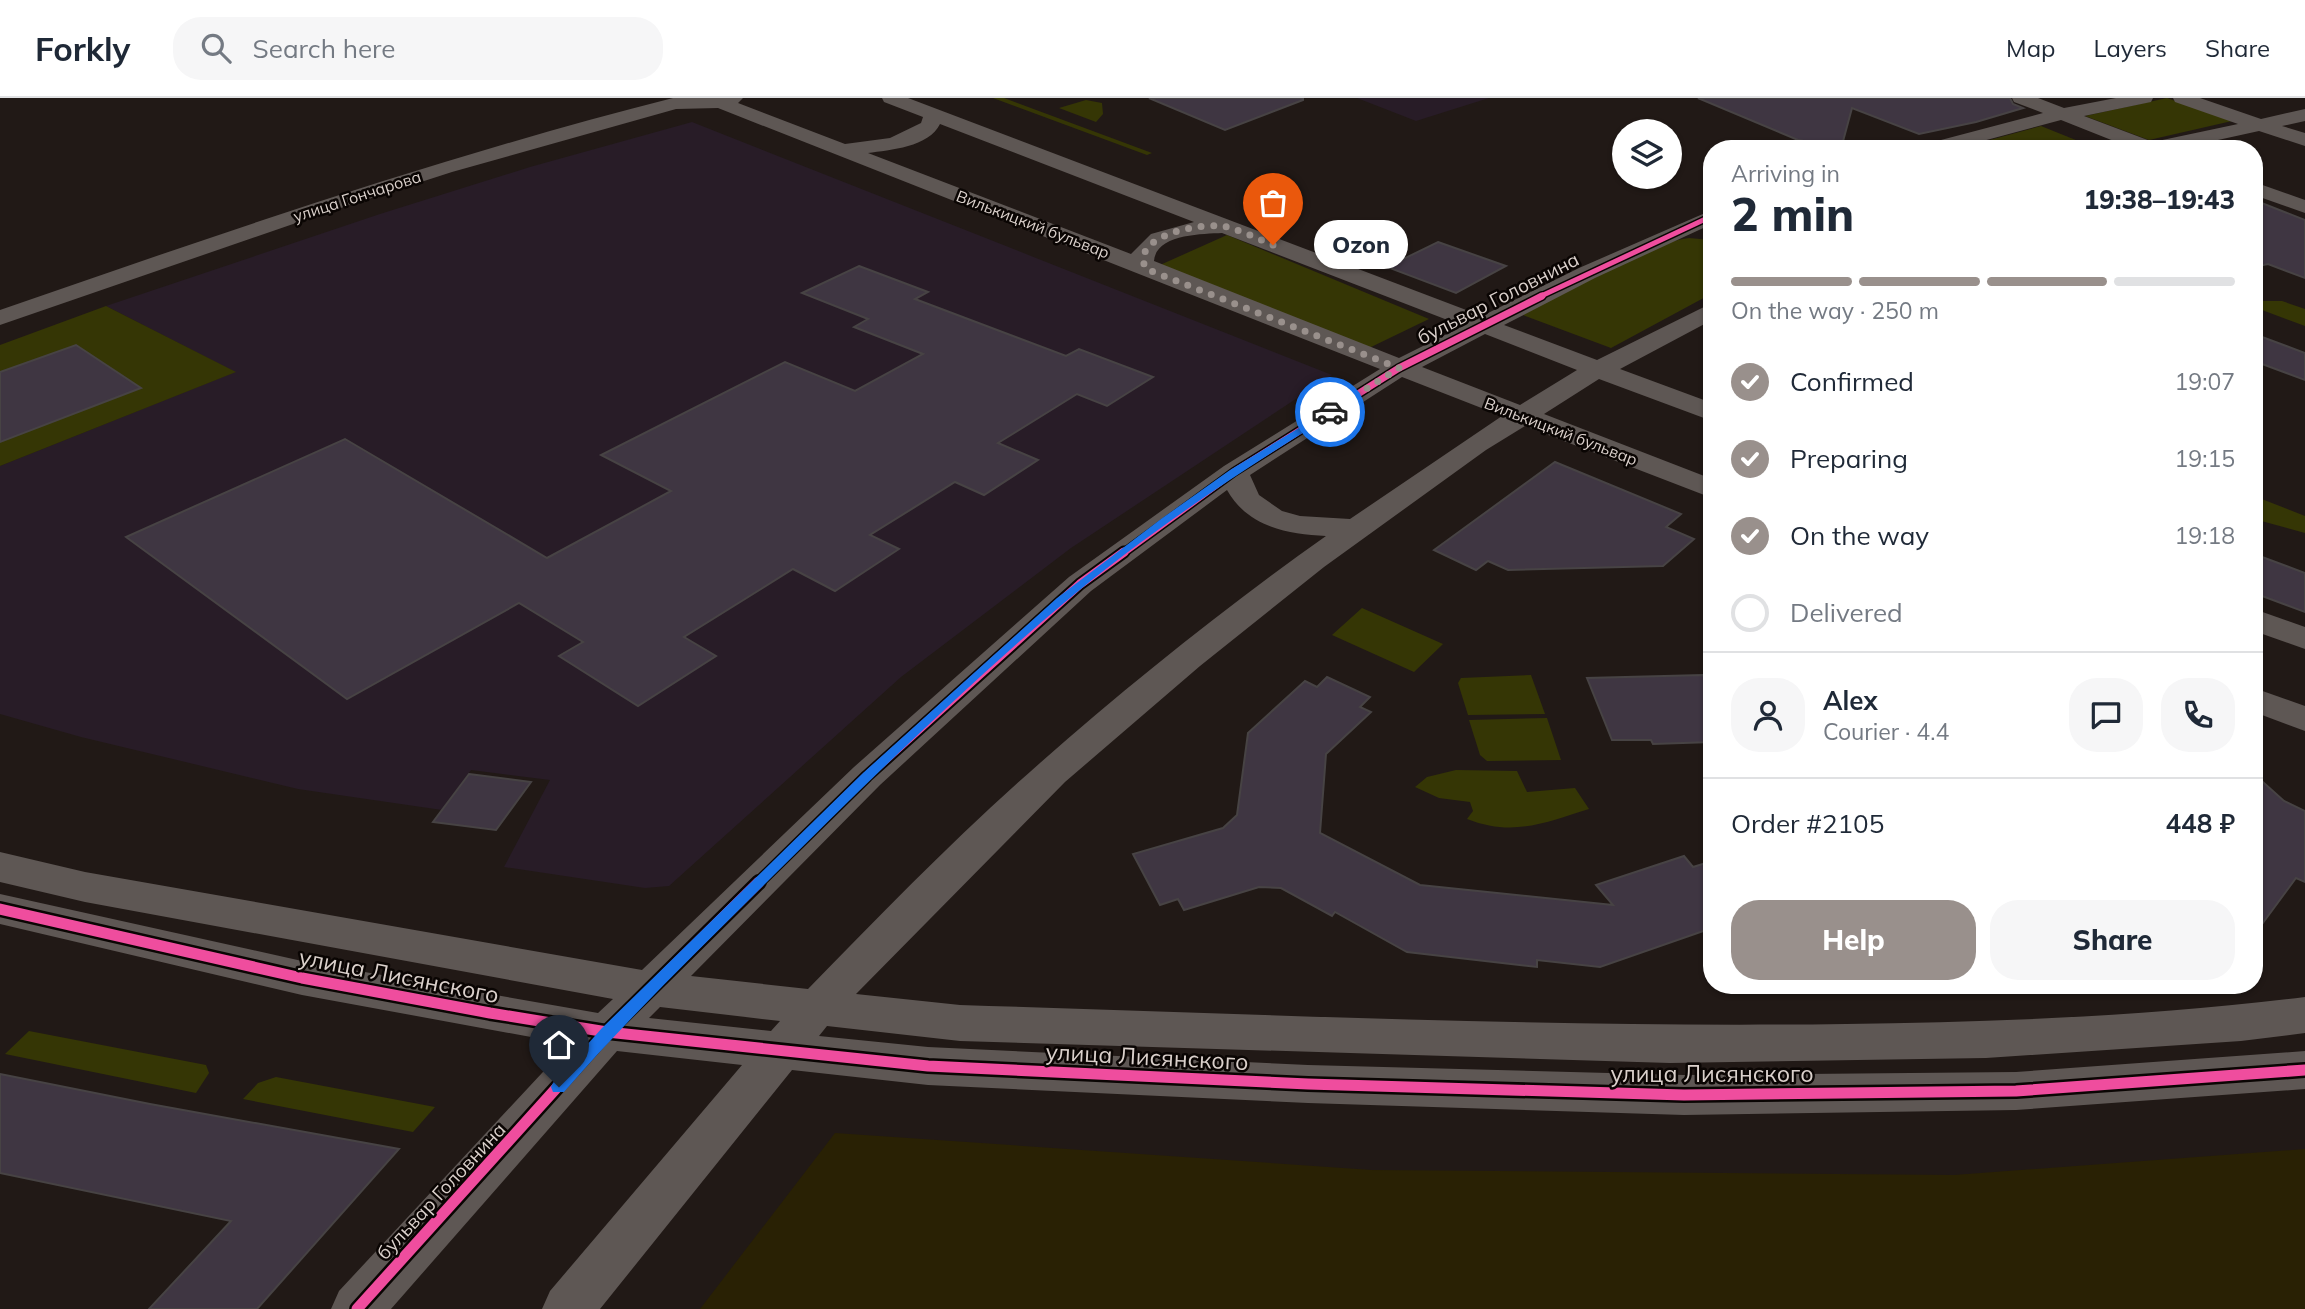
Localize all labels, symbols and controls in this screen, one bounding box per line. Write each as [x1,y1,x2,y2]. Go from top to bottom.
search box [173,17,663,80]
text: Forkly [35,28,131,69]
icon: search [197,29,235,67]
text: Search here [253,32,395,65]
text: Map [2006,33,2055,63]
text: Layers [2093,33,2167,63]
text: Share [2205,33,2270,63]
map controls [1612,119,1682,189]
button: layers [1612,119,1682,189]
text: Arriving in [1731,159,1840,188]
street label: улица Гончарова [291,166,423,226]
pin [1243,173,1303,245]
text: 19:38–19:43 [2084,183,2235,216]
icon: bag [1254,184,1292,222]
text: 2 min [1731,185,1854,243]
street label: Вилькицкий бульвар [954,186,1112,262]
callout: Ozon [1315,220,1410,270]
text: Ozon [1332,230,1390,259]
street label: бульвар Головнина [1413,247,1583,349]
text: On the way · 250 m [1731,296,1939,325]
icon: check [1731,363,1769,401]
text: Confirmed [1790,365,1914,398]
text: 19:07 [2175,367,2235,396]
courier [1295,377,1365,447]
icon: car [1311,393,1349,431]
street label: Вилькицкий бульвар [1482,393,1640,469]
icon: check [1731,440,1769,478]
text: Preparing [1790,442,1908,475]
text: 19:15 [2175,444,2235,473]
icon: check [1731,517,1769,555]
text: On the way [1790,519,1929,552]
text: 19:18 [2175,521,2235,550]
text: Delivered [1790,596,1903,629]
button: person [1731,678,1805,752]
button: chat [2069,678,2143,752]
button: phone [2161,678,2235,752]
text: Alex [1823,684,1878,717]
text: Courier · 4.4 [1823,717,1949,746]
text: Order #2105 [1731,807,1884,840]
text: 448 ₽ [2165,807,2235,840]
button: Help [1731,900,1976,980]
button: Share [1990,900,2235,980]
street label: улица Лисянского [297,942,502,1009]
pin [529,1015,589,1087]
icon: home [540,1026,578,1064]
street label: улица Лисянского [1045,1037,1249,1076]
street label: улица Лисянского [1610,1059,1814,1088]
street label: бульвар Головнина [371,1118,511,1264]

